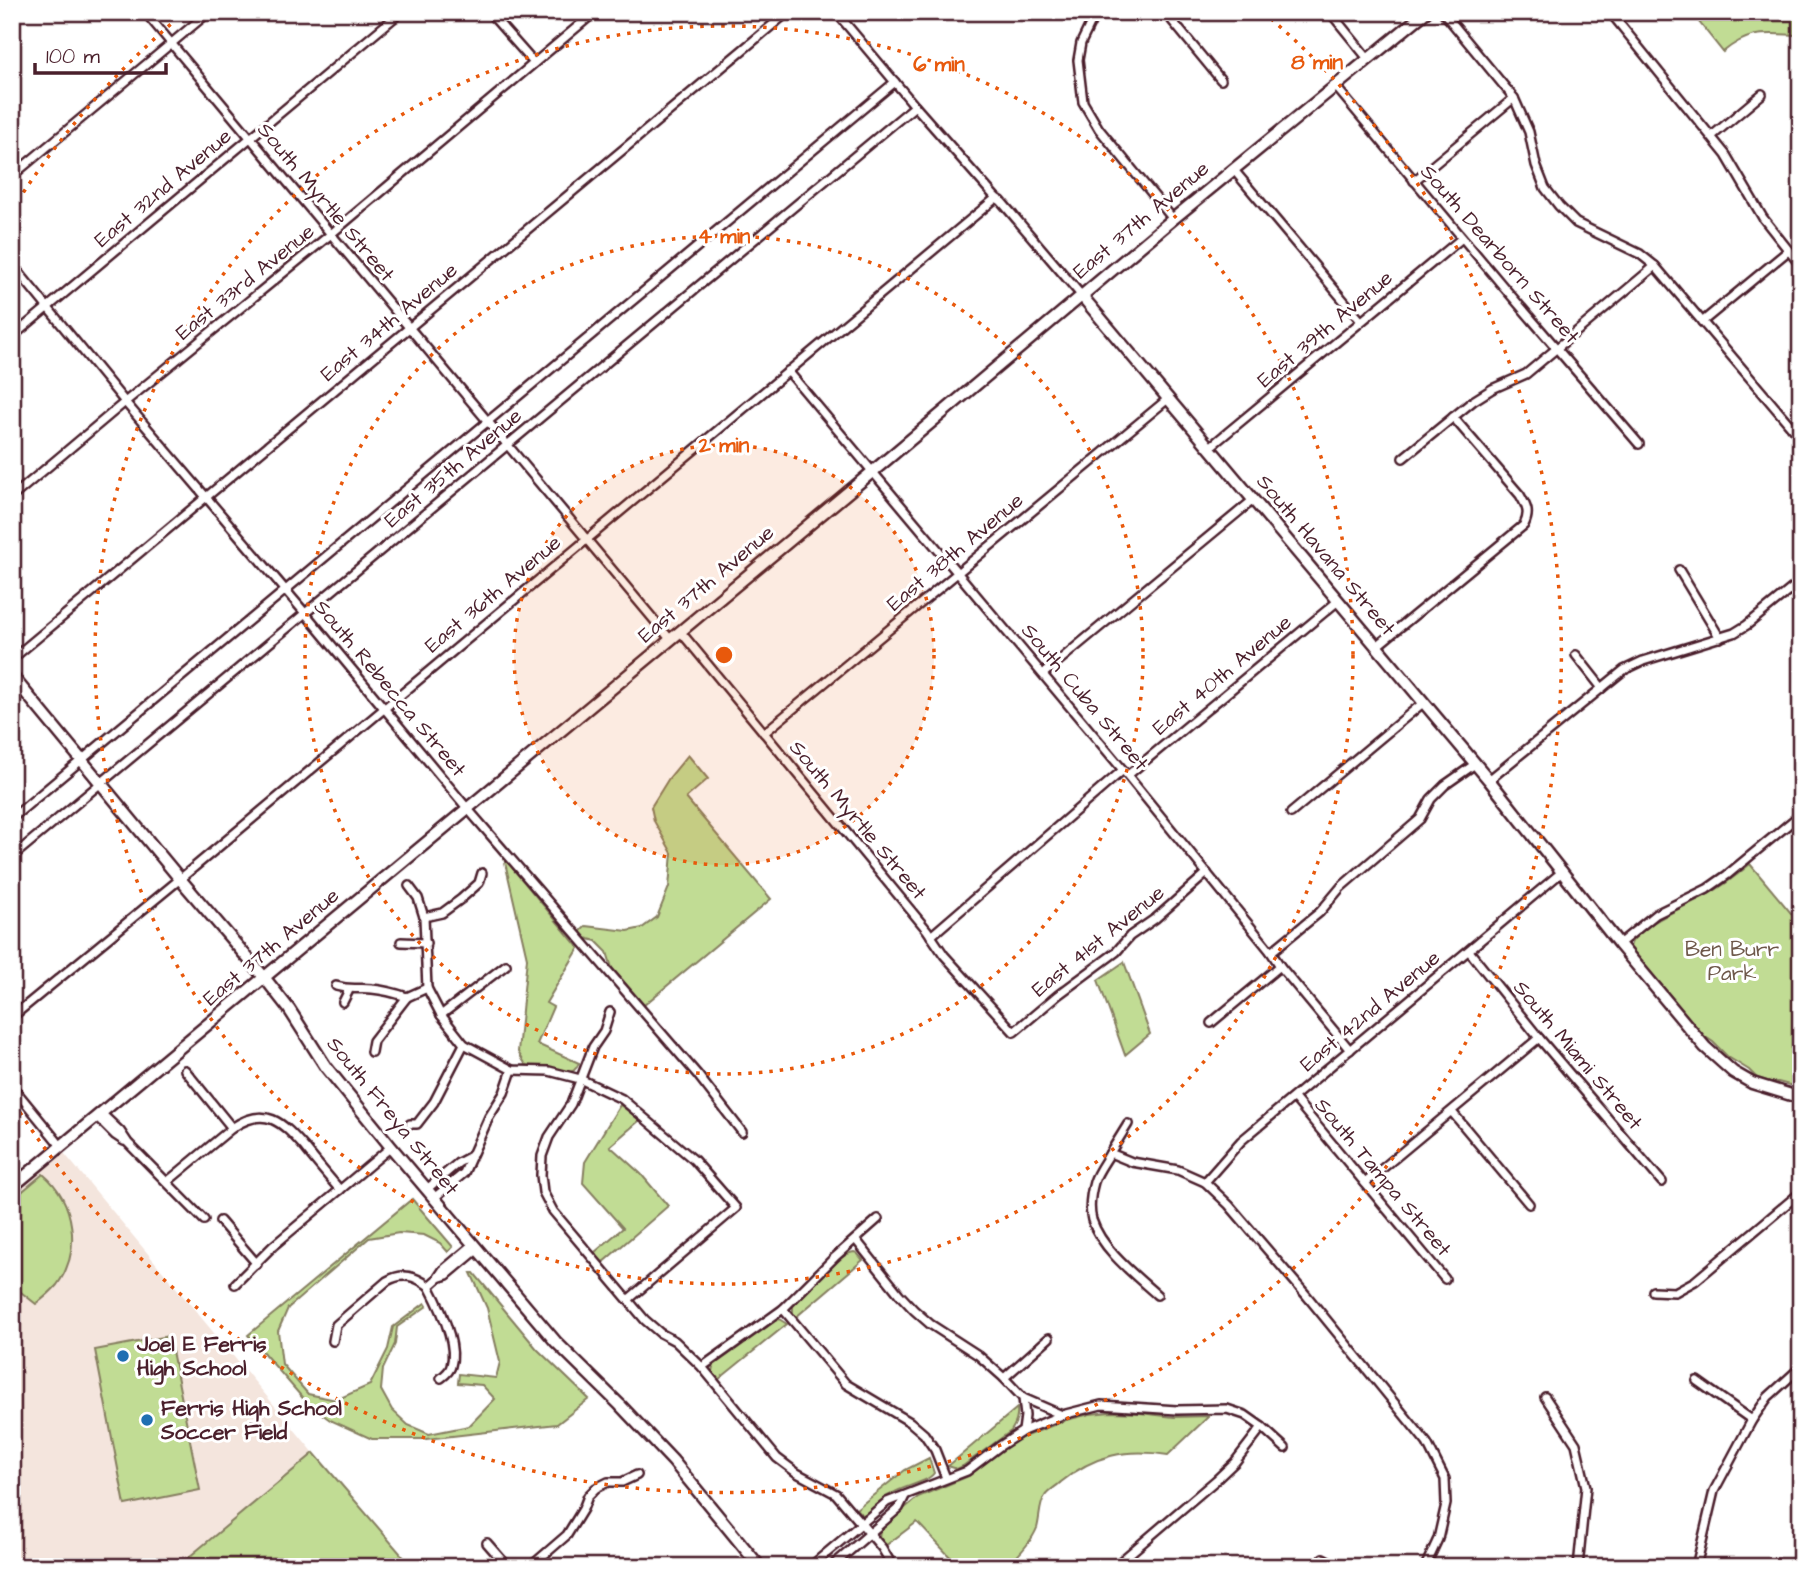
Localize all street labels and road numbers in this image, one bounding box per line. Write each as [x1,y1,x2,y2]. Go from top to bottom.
street label: South Myrtle Street [249,116,402,290]
street label: East 32nd Avenue [88,122,238,254]
street label: East 37th Avenue [1067,154,1215,286]
street label: South Dearborn Street [1414,158,1587,350]
street label: East 33rd Avenue [169,217,321,347]
street label: East 34th Avenue [314,256,464,388]
street label: East 39th Avenue [1251,264,1399,394]
street label: East 35th Avenue [378,402,528,534]
street label: South Havana Street [1250,468,1403,642]
street label: East 38th Avenue [880,486,1030,618]
street label: East 37th Avenue [632,518,780,650]
street label: East 36th Avenue [419,528,567,660]
street label: South Rebecca Street [307,593,473,783]
street label: East 40th Avenue [1146,608,1298,742]
street label: South Cuba Street [1015,617,1156,777]
street label: South Myrtle Street [781,734,934,908]
street label: East 41st Avenue [1025,878,1171,1004]
street label: East 37th Avenue [197,881,345,1013]
street label: East 42nd Avenue [1294,944,1446,1078]
street label: South Miami Street [1507,974,1650,1136]
street label: South Freya Street [318,1031,466,1203]
street label: South Tampa Street [1307,1091,1458,1264]

